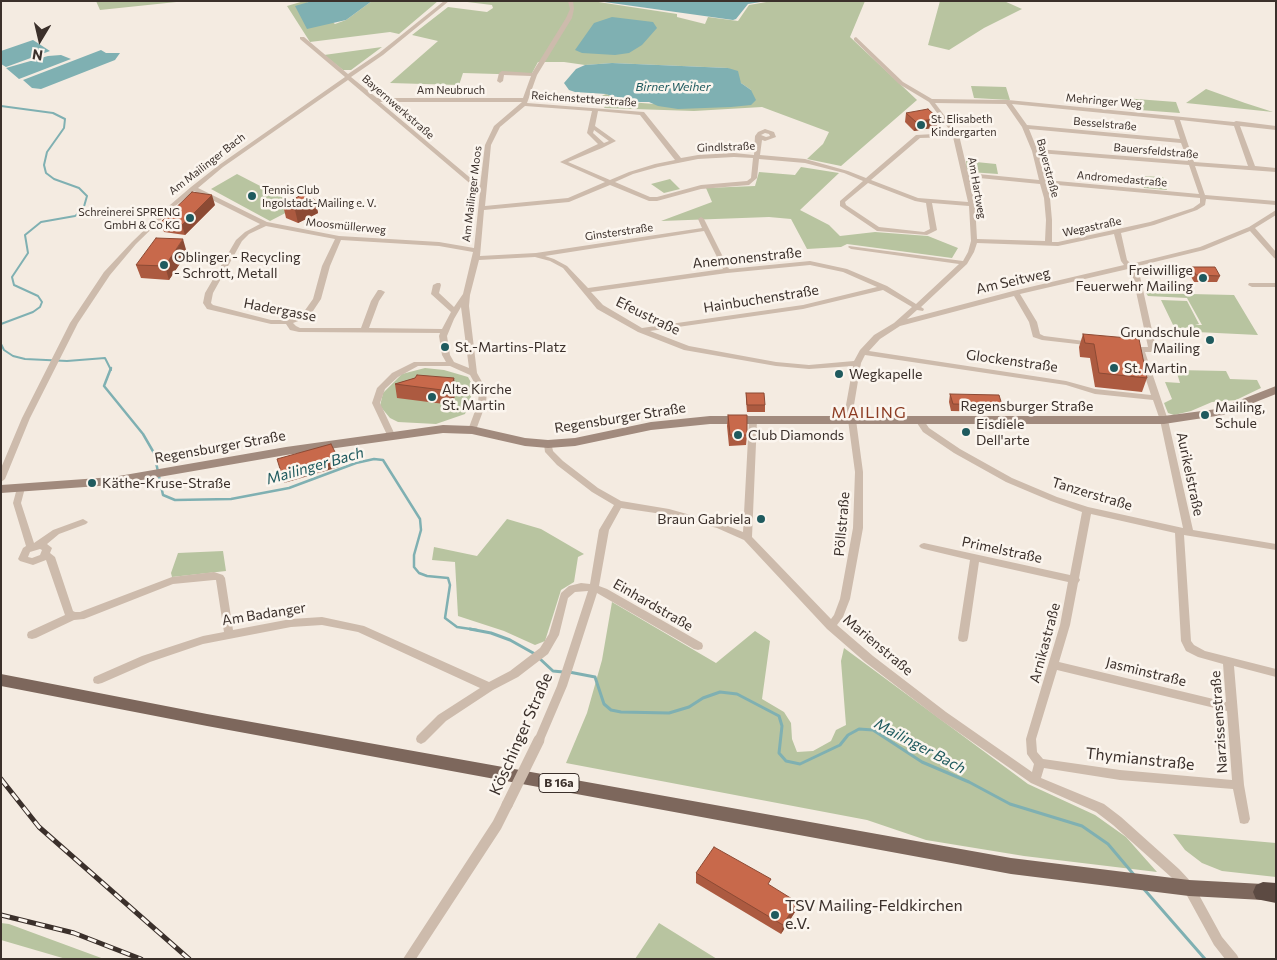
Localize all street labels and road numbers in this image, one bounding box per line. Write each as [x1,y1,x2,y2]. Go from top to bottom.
street label: Bayernwerkstraße [359,72,437,142]
street label: Am Neubruch [417,83,485,97]
street label: Reichenstetterstraße [531,89,637,109]
street label: Mehringer Weg [1065,91,1143,111]
street label: Besselstraße [1073,115,1137,133]
street label: Am Mailinger Bach [166,130,248,198]
street label: Bayerstraße [1034,137,1062,199]
street label: Gindlstraße [697,139,755,155]
street label: Bauersfeldstraße [1113,141,1199,161]
street label: Am Mailinger Moos [460,145,484,243]
street label: Am Hartweg [965,156,989,220]
street label: Andromedastraße [1076,168,1168,190]
street label: Wegastraße [1061,214,1123,240]
street label: Moosmüllerweg [305,215,387,237]
street label: Ginsterstraße [584,221,654,243]
street label: Anemonenstraße [692,244,802,272]
street label: Am Seitweg [974,264,1052,298]
street label: Hainbuchenstraße [702,282,820,316]
street label: Efeustraße [613,293,683,339]
street label: Hadergasse [242,295,318,325]
street label: Glockenstraße [965,346,1059,376]
street label: Regensburger Straße [961,398,1093,414]
street label: Regensburger Straße [553,399,687,437]
street label: Regensburger Straße [153,427,287,467]
street label: Aurikelstraße [1173,430,1207,518]
street label: Tanzerstraße [1050,474,1134,514]
street label: Pöllstraße [831,491,853,557]
street label: Primelstraße [960,533,1044,567]
street label: Einhardstraße [610,575,696,635]
street label: Am Badanger [221,599,307,629]
street label: Arnikastraße [1026,601,1064,685]
street label: Marienstraße [840,611,916,679]
street label: Jasminstraße [1104,654,1188,690]
street label: Köschinger Straße [485,670,557,798]
street label: Narzissenstraße [1207,670,1231,774]
street label: Thymianstraße [1084,744,1196,774]
road number: B 16a [539,774,579,792]

